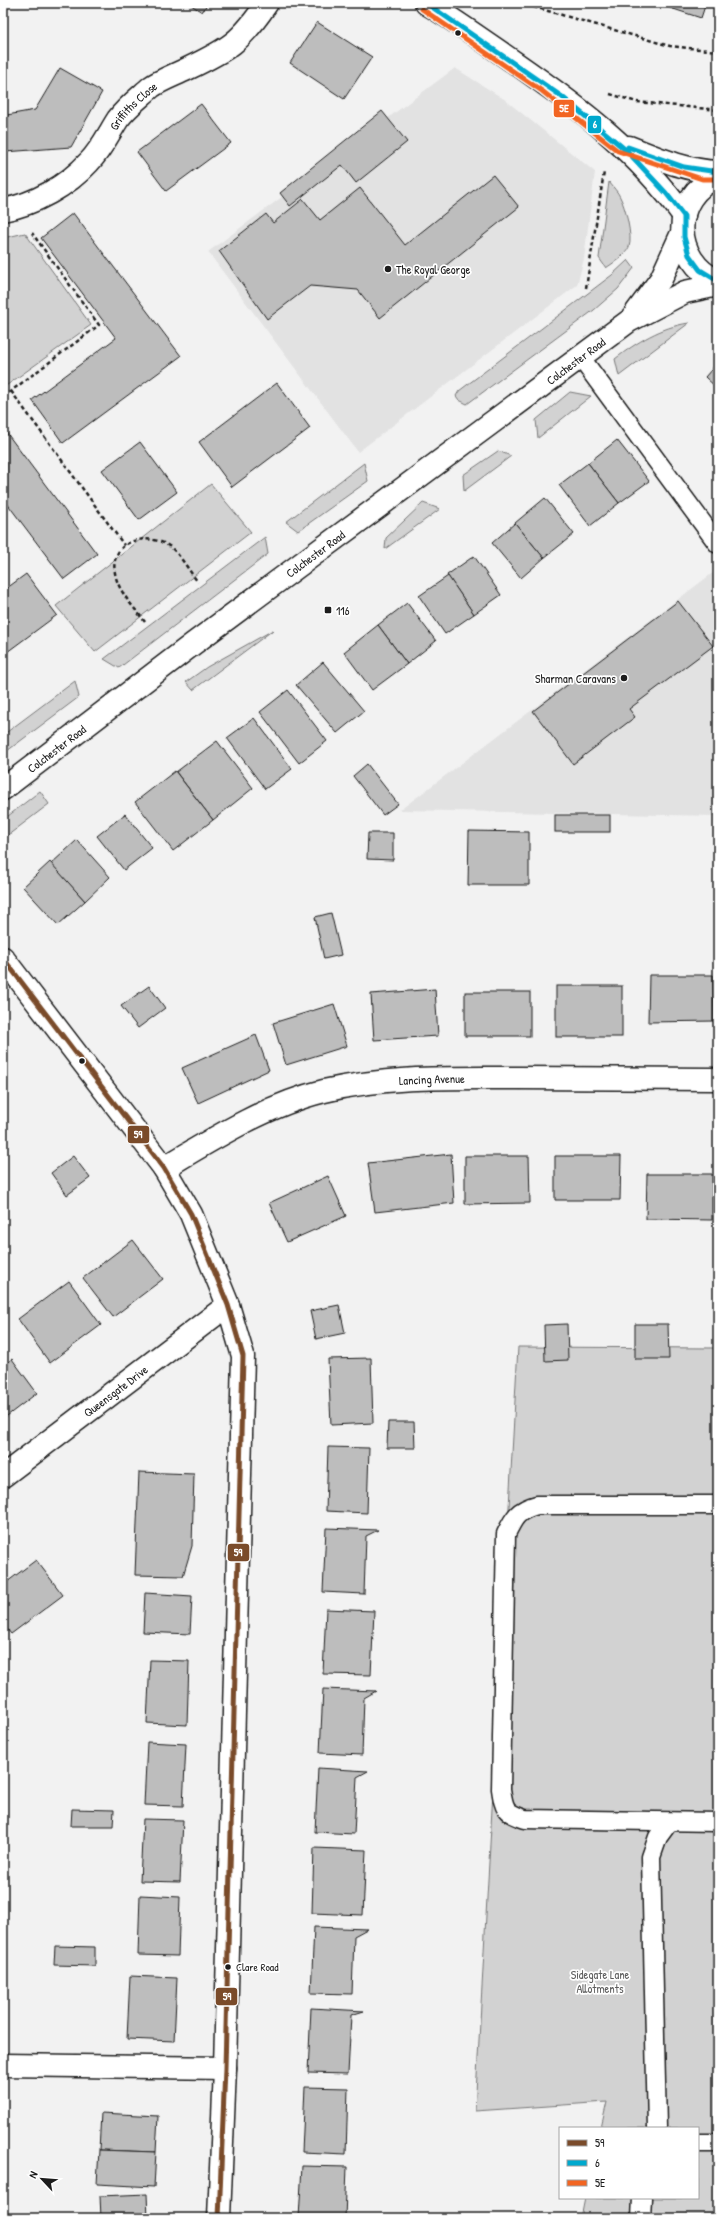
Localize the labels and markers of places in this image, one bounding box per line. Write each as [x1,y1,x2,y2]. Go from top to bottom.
unlabelled marker [453,28,463,38]
place label: The Royal George [396,261,471,278]
marker: The Royal George [383,264,393,274]
place label: 116 [336,602,350,619]
marker: 116 [323,605,333,615]
place label: Sharman Caravans [535,670,616,687]
marker: Sharman Caravans [619,673,629,683]
unlabelled marker [77,1056,87,1066]
place label: Clare Road [236,1960,279,1974]
marker: Clare Road [223,1962,233,1972]

